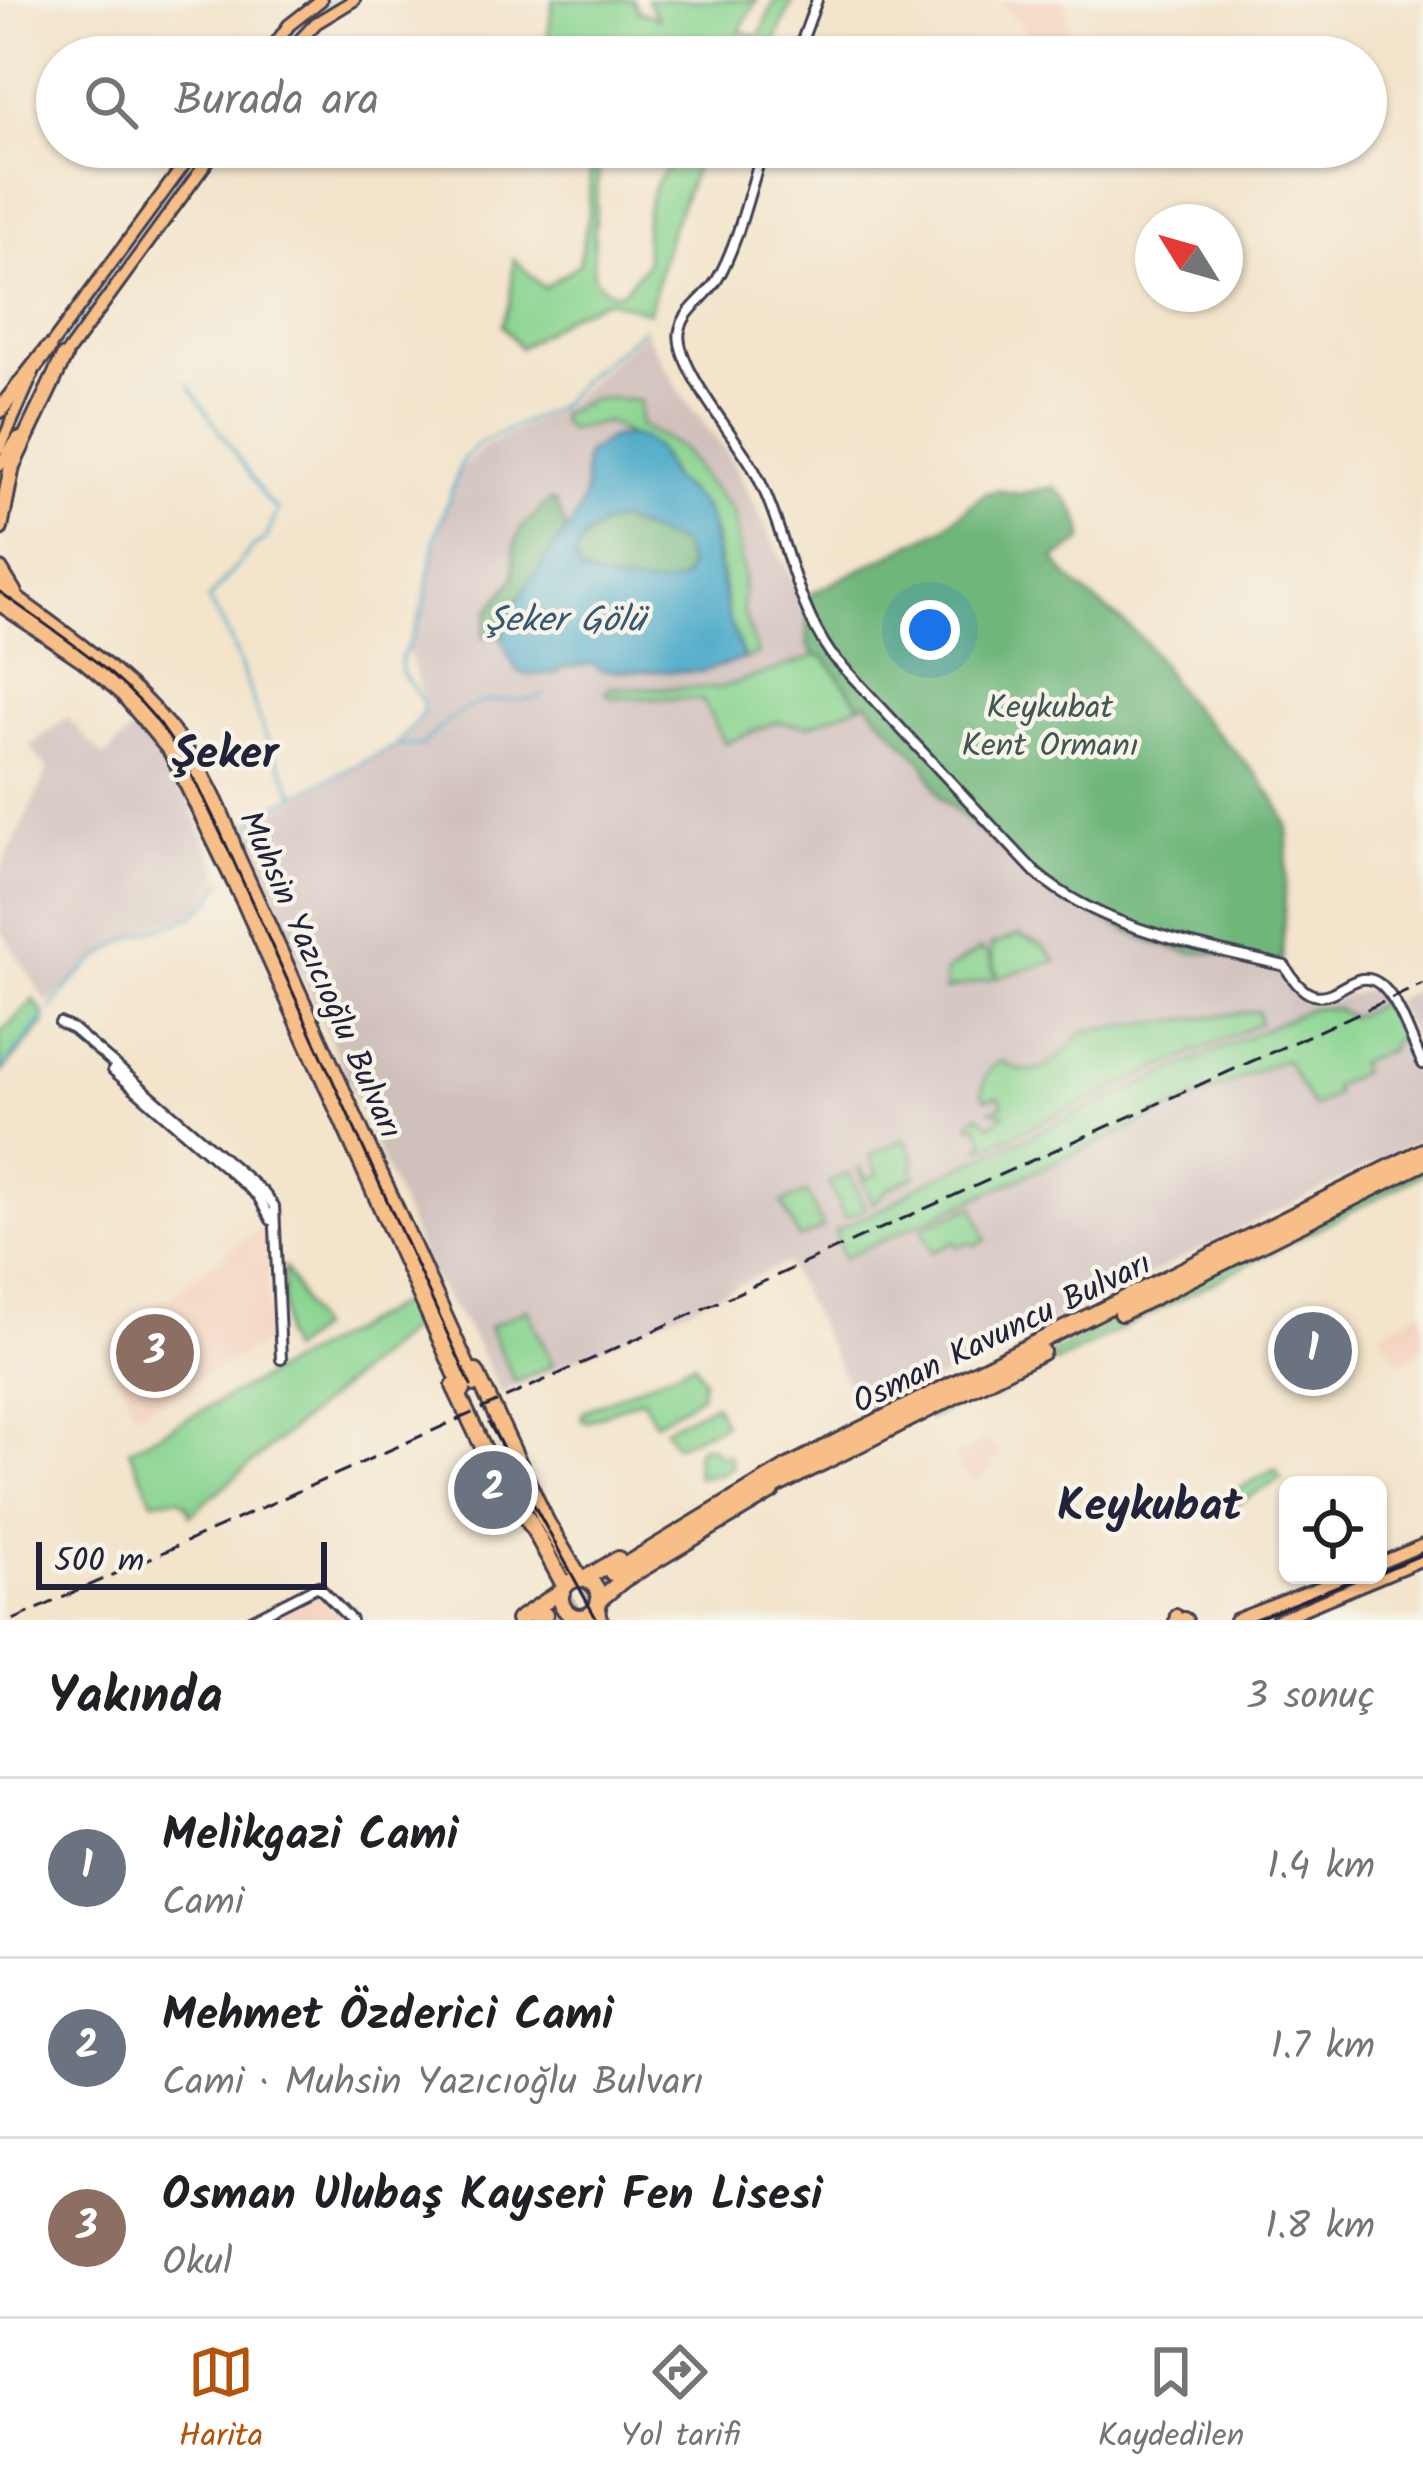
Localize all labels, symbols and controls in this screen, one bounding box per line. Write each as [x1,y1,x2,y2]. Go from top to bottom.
search box [36,36,1387,168]
text: Burada ara [174,66,379,138]
icon: search [78,69,144,135]
north arrow [1135,204,1243,312]
water label: Şeker Gölü [485,593,649,650]
your location [900,600,960,660]
park label: Keykubat Kent Ormanı [961,683,1139,774]
district label: Şeker [172,720,280,792]
street label: Muhsin Yazıcıoğlu Bulvarı [222,803,415,1148]
street label: Osman Kavuncu Bulvarı [844,1239,1161,1430]
pin: 1 [1274,1306,1352,1396]
pin: 3 [116,1308,194,1398]
pin: 2 [454,1445,532,1535]
district label: Keykubat [1057,1472,1243,1544]
map controls [1279,1476,1387,1584]
button: locate [1279,1476,1387,1584]
scale bar [36,1536,327,1589]
text: 500 m [54,1536,144,1589]
text: Yakında [48,1658,223,1739]
text: 3 sonuç [1246,1667,1375,1729]
text: Melikgazi Cami [162,1801,458,1873]
text: 1 [81,1837,93,1899]
text: 1.4 km [1267,1837,1375,1899]
text: Cami [162,1873,244,1935]
text: Mehmet Özderici Cami [162,1981,614,2053]
text: 2 [76,2017,98,2079]
text: 1.7 km [1271,2017,1375,2079]
text: Cami · Muhsin Yazıcıoğlu Bulvarı [162,2053,704,2115]
text: Osman Ulubaş Kayseri Fen Lisesi [162,2161,823,2233]
text: 3 [76,2197,98,2259]
text: 1.8 km [1265,2197,1375,2259]
text: Okul [162,2233,233,2295]
tab: Harita [179,2339,263,2464]
tab: Yol tarifi [621,2339,740,2464]
tab: Kaydedilen [1098,2339,1244,2464]

